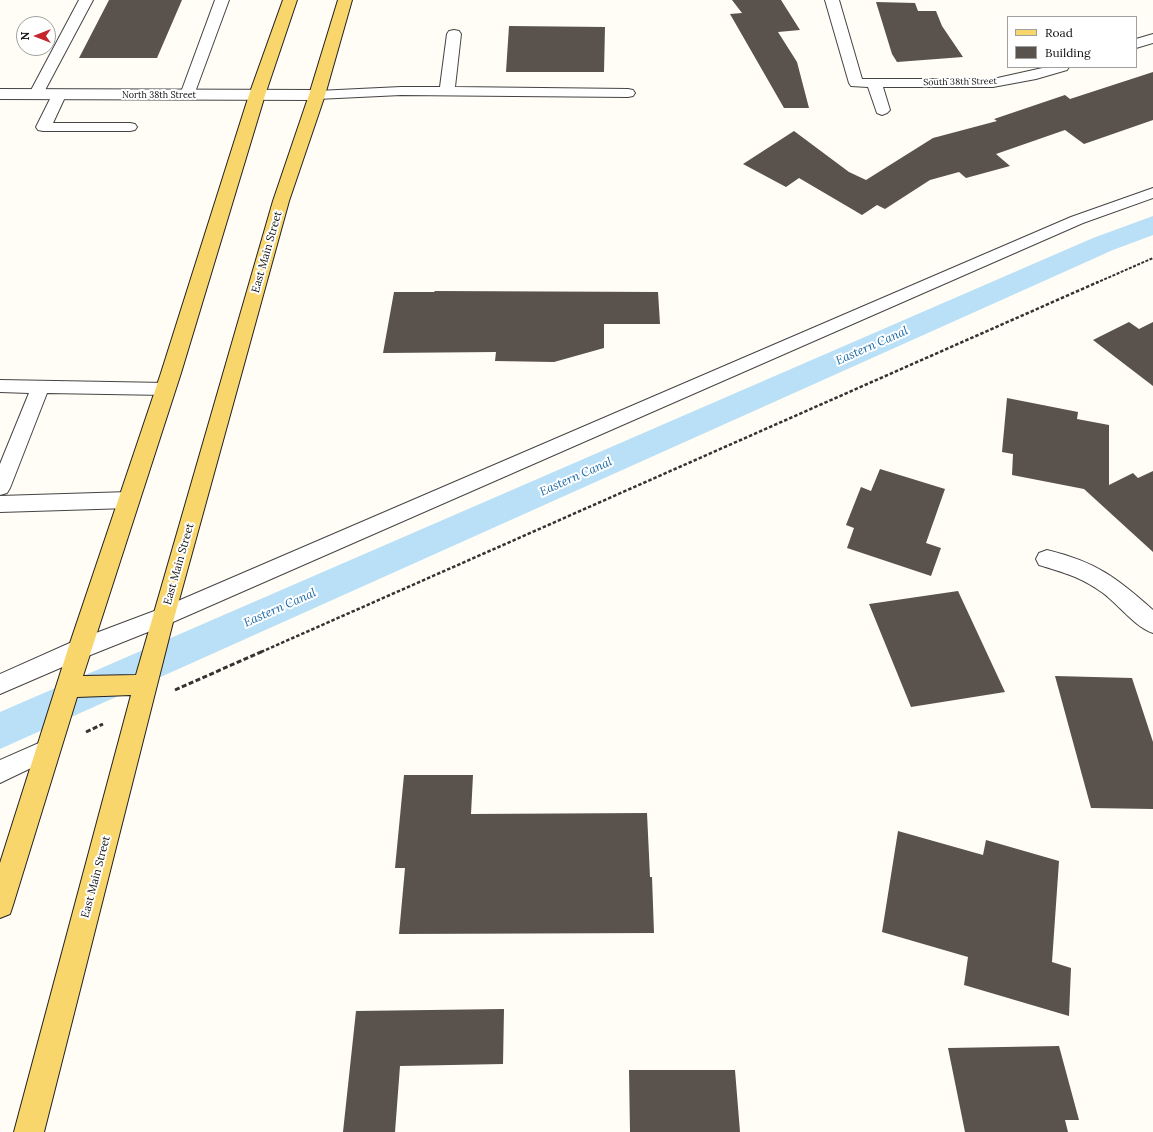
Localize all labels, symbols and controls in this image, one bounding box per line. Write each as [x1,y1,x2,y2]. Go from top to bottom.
north arrow [16,16,56,56]
legend [1007,16,1137,68]
text: Road [1045,25,1073,40]
text: N [18,32,32,40]
text: Building [1045,45,1091,60]
street label: South 38th Street [923,76,997,88]
street label: North 38th Street [122,90,196,100]
street label: East Main Street [249,210,285,294]
water label: Eastern Canal [834,324,910,368]
water label: Eastern Canal [538,455,614,499]
street label: East Main Street [161,522,197,606]
water label: Eastern Canal [242,586,318,630]
street label: East Main Street [79,835,113,919]

